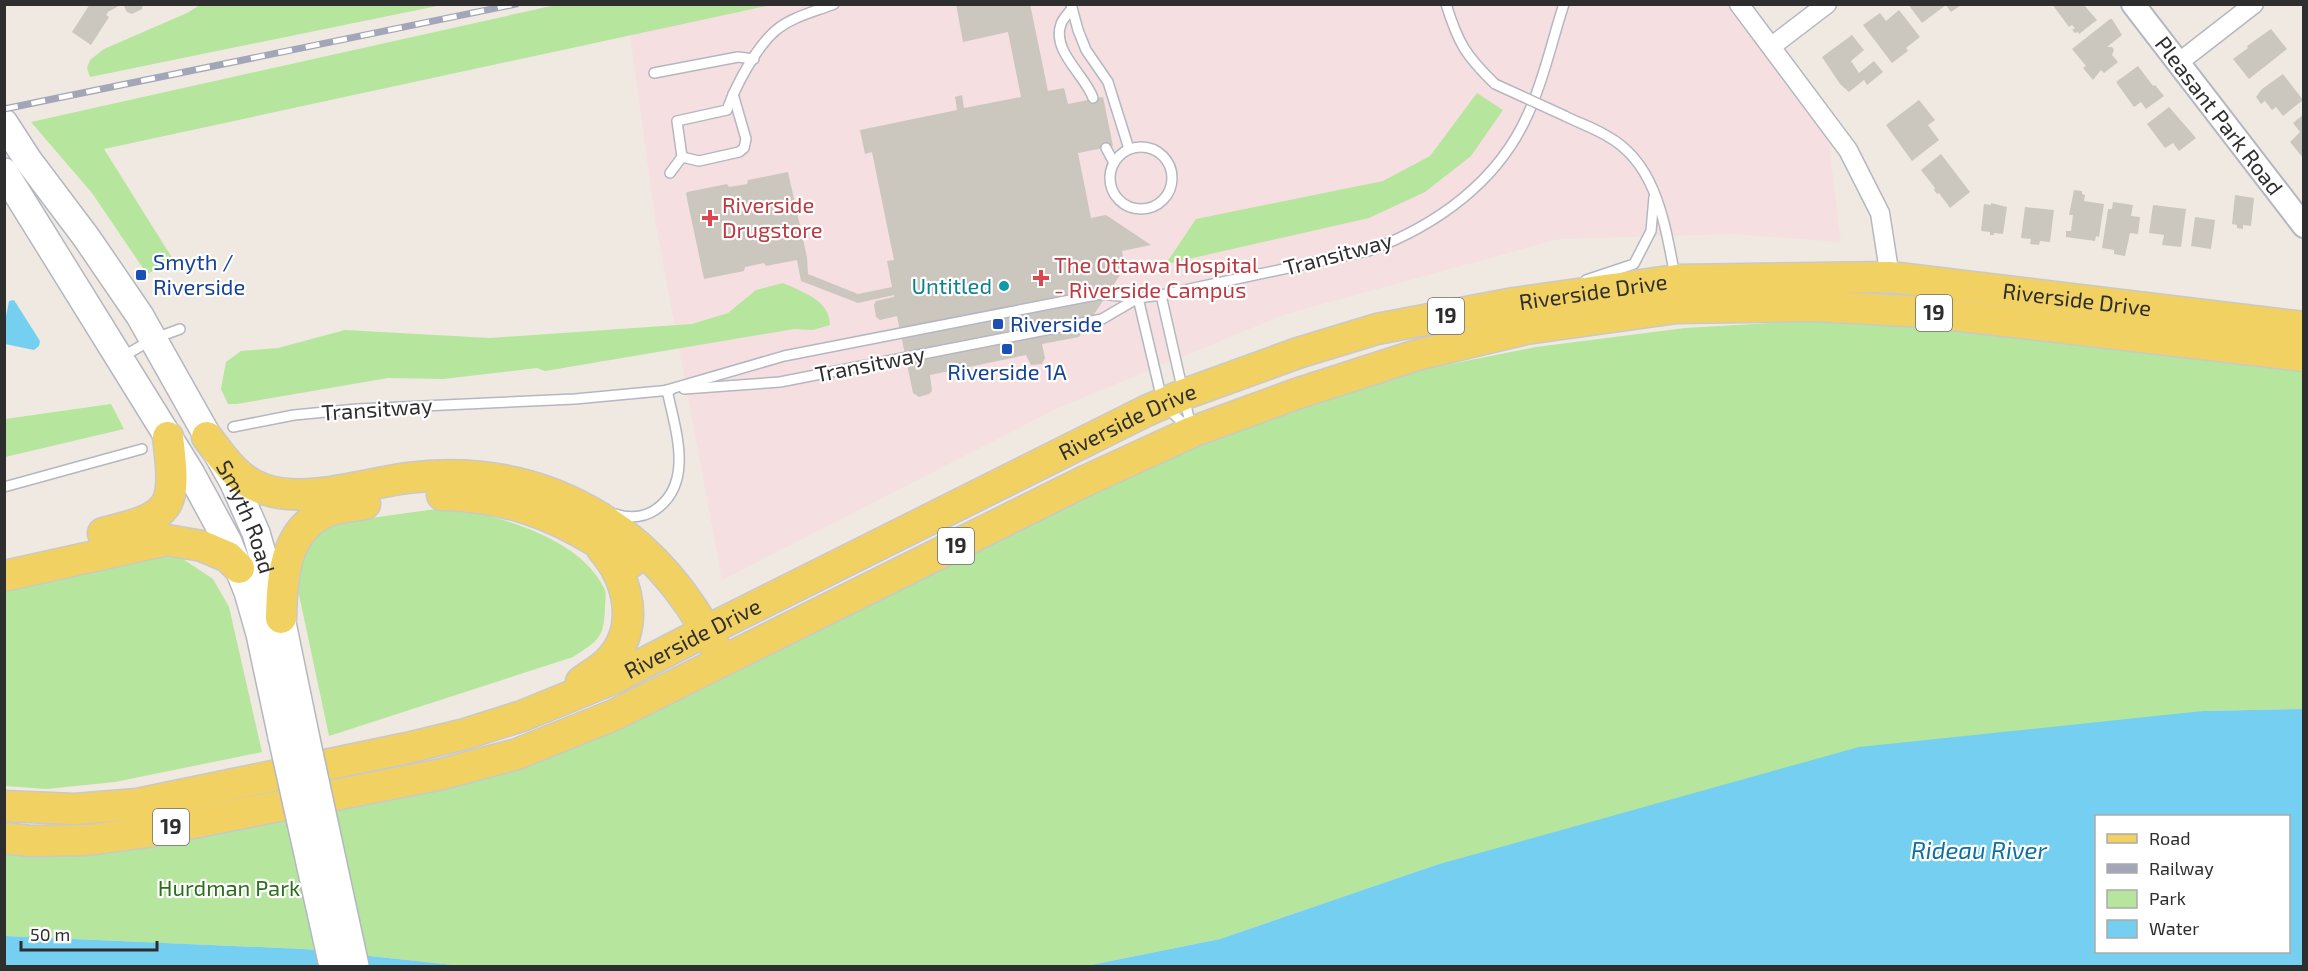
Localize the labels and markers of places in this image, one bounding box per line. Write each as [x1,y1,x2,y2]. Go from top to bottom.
place label: Riverside Drugstore [722,191,823,242]
marker: Riverside Drugstore [703,211,717,225]
place label: Smyth / Riverside [153,248,245,299]
place label: The Ottawa Hospital - Riverside Campus [1054,251,1259,302]
marker: Smyth / Riverside [134,268,148,282]
marker: The Ottawa Hospital - Riverside Campus [1032,269,1050,287]
place label: Untitled [911,272,992,298]
marker: Untitled [997,279,1011,293]
place label: Riverside [1010,310,1102,336]
marker: Riverside [991,317,1005,331]
marker: Riverside 1A [1000,342,1014,356]
place label: Riverside 1A [947,358,1067,384]

